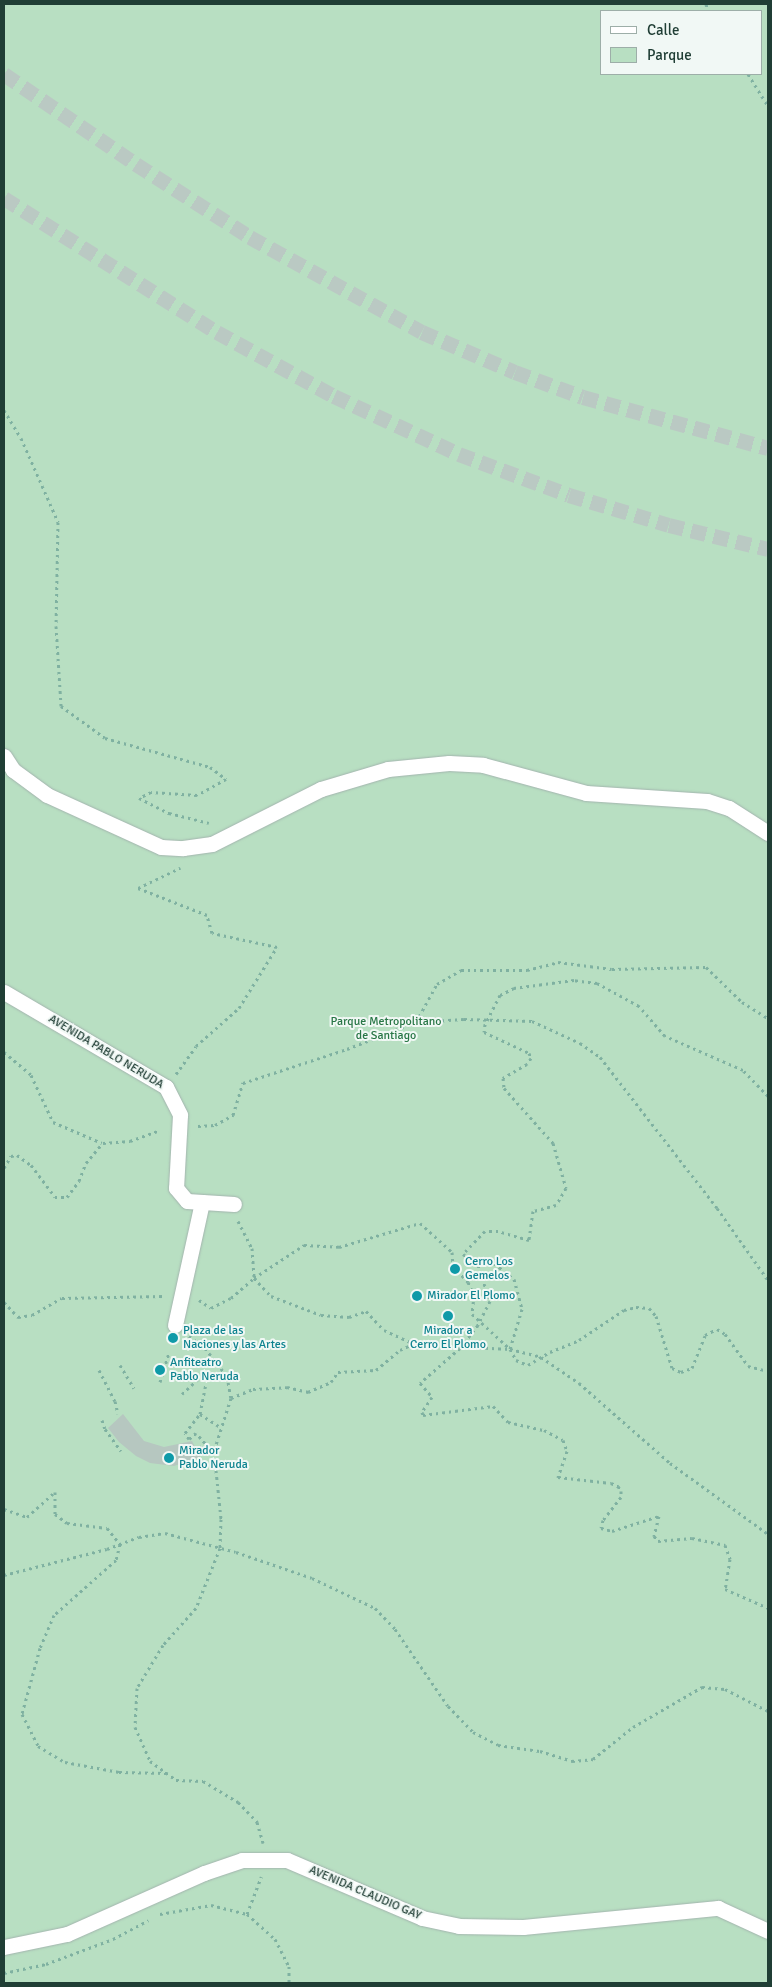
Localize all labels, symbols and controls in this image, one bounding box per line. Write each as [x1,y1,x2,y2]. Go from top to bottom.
legend [600,10,762,75]
text: Calle [647,21,680,39]
text: Parque [647,46,692,64]
street label: AVENIDA PABLO NERUDA [46,1012,166,1092]
park label: Parque Metropolitano de Santiago [330,1015,442,1043]
place label: Cerro Los Gemelos [465,1255,513,1283]
marker: Cerro Los Gemelos [449,1263,461,1275]
place label: Mirador El Plomo [427,1289,515,1303]
marker: Mirador El Plomo [411,1290,423,1302]
marker: Mirador a Cerro El Plomo [442,1310,454,1322]
place label: Plaza de las Naciones y las Artes [183,1324,286,1352]
place label: Mirador a Cerro El Plomo [410,1324,486,1352]
marker: Plaza de las Naciones y las Artes [167,1332,179,1344]
place label: Anfiteatro Pablo Neruda [170,1356,239,1384]
marker: Anfiteatro Pablo Neruda [154,1364,166,1376]
place label: Mirador Pablo Neruda [179,1444,248,1472]
marker: Mirador Pablo Neruda [163,1452,175,1464]
street label: AVENIDA CLAUDIO GAY [307,1863,423,1923]

